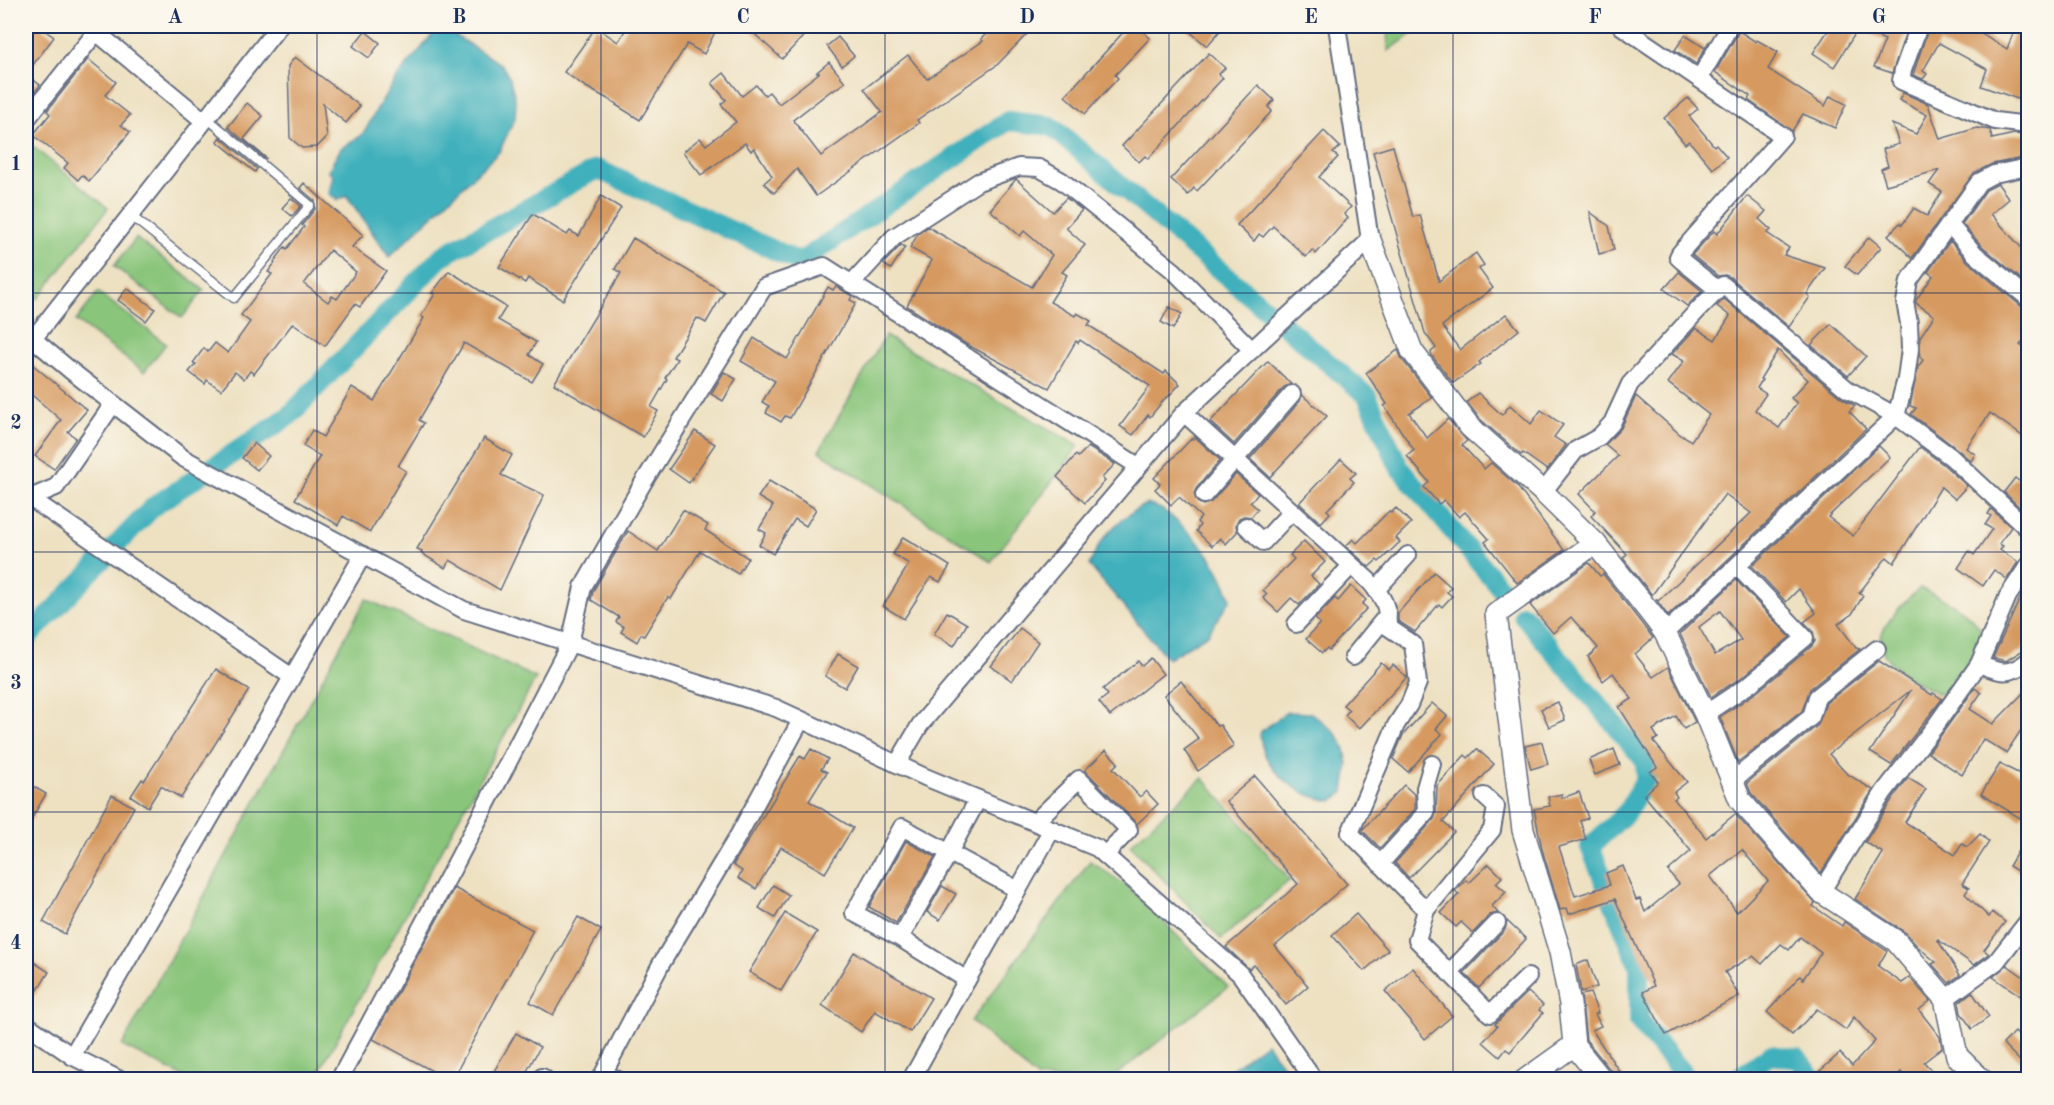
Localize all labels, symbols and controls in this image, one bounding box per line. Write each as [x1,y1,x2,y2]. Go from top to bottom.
text: A [167,8,183,28]
text: B [452,8,466,28]
text: C [736,8,750,28]
text: D [1019,8,1035,28]
text: E [1304,8,1318,28]
text: F [1588,8,1602,28]
text: G [1872,8,1886,28]
text: 1 [10,155,22,175]
text: 2 [10,414,22,434]
text: 3 [10,674,22,694]
text: 4 [10,934,22,954]

